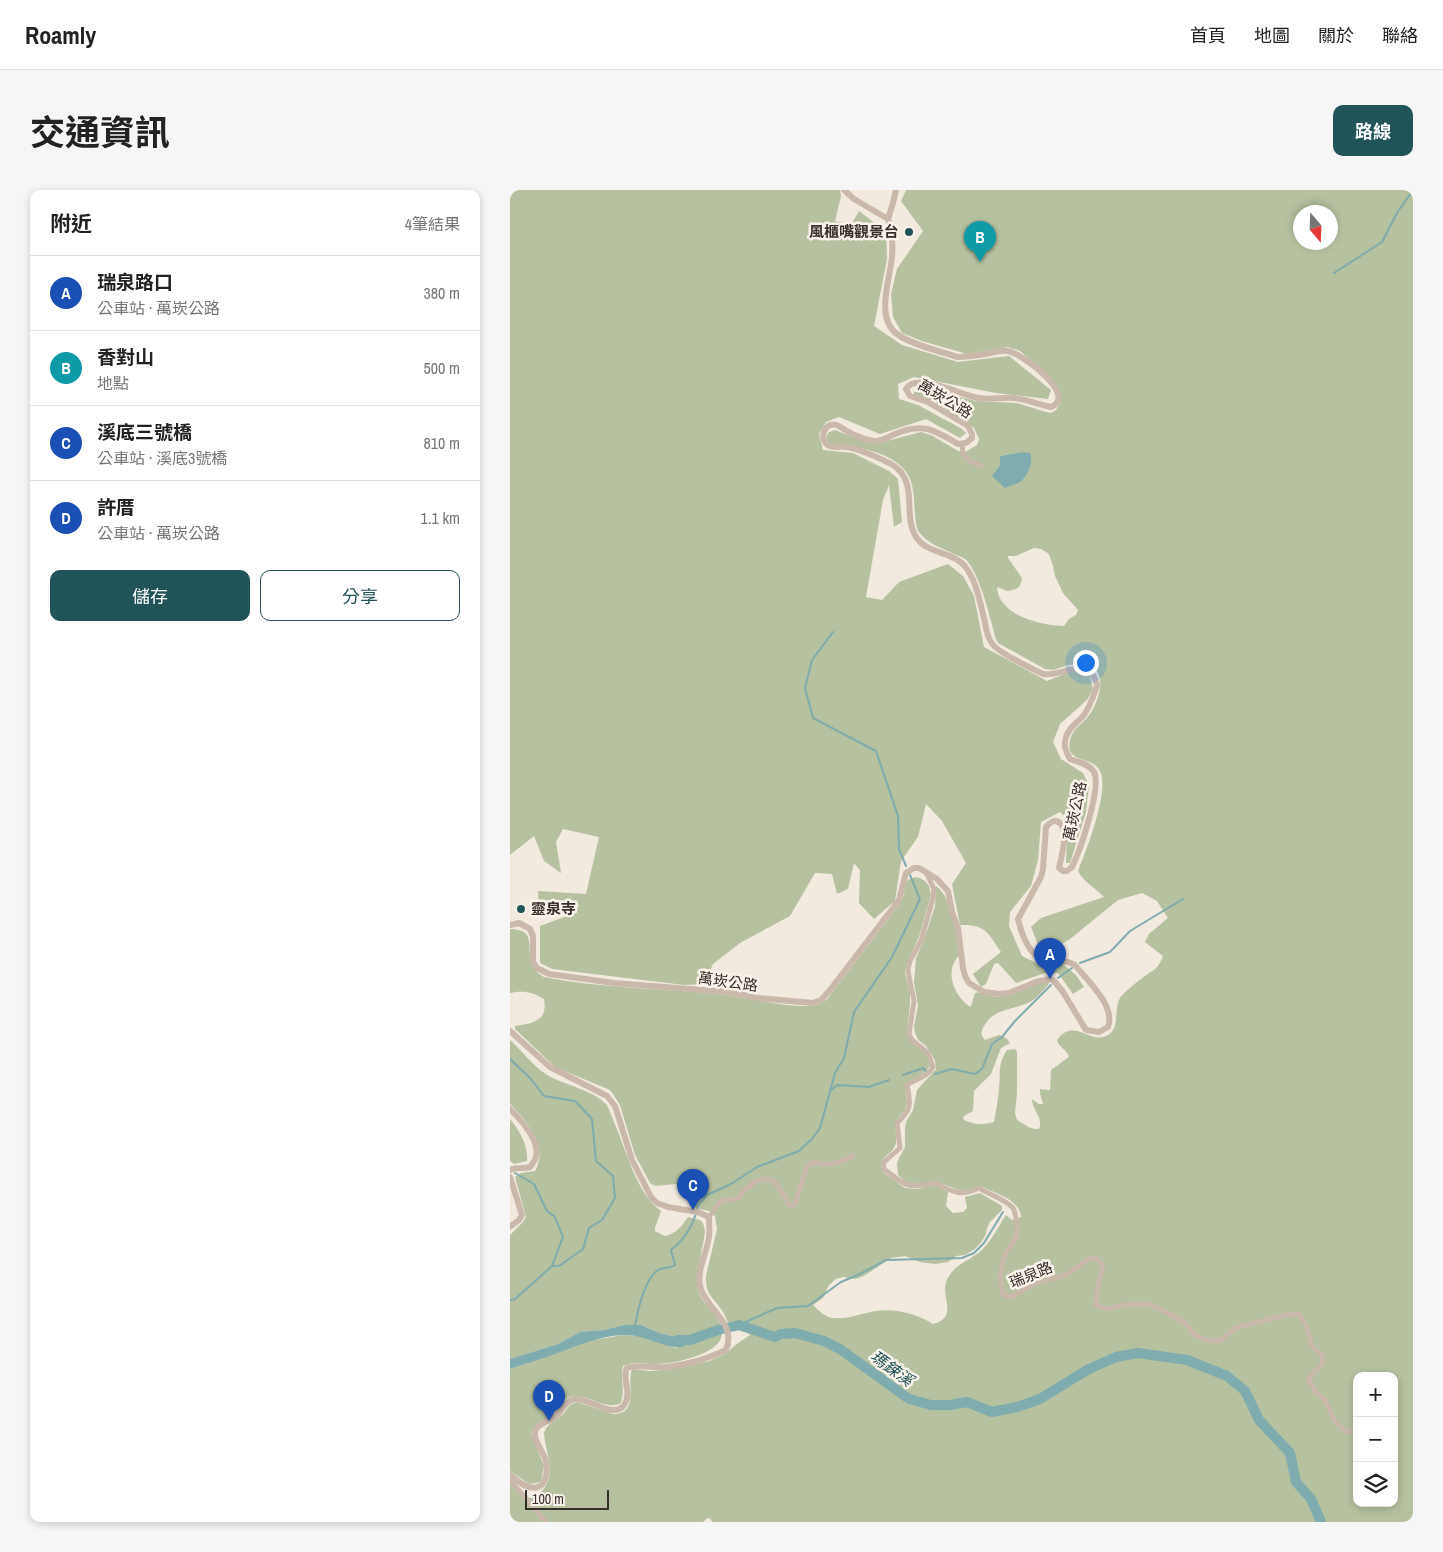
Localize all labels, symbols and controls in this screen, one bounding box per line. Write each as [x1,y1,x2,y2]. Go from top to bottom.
text: Roamly [25,19,96,51]
text: 首頁 [1190,23,1226,48]
text: 地圖 [1254,23,1290,48]
text: 關於 [1318,23,1354,48]
text: 聯絡 [1382,23,1418,48]
button: 路線 [1333,105,1413,156]
text: 交通資訊 [30,109,170,156]
north arrow [1293,205,1338,250]
text: 附近 [50,209,92,238]
text: 4筆結果 [405,213,460,235]
place label: 風櫃嘴觀景台 [809,221,899,242]
pin: B [964,221,996,262]
marker: 風櫃嘴觀景台 [903,226,915,238]
text: 瑞泉路口 [97,269,173,295]
text: A [61,282,71,304]
text: 380 m [424,282,460,304]
text: 公車站 · 萬崁公路 [97,297,220,319]
text: 香對山 [97,344,154,370]
text: B [61,357,71,379]
text: 500 m [424,357,460,379]
text: 地點 [97,372,129,394]
street label: 萬崁公路 [914,374,976,423]
text: 溪底三號橋 [97,419,192,445]
text: C [61,432,71,454]
text: 810 m [424,432,460,454]
text: 公車站 · 溪底3號橋 [97,447,227,469]
text: 許厝 [97,494,135,520]
text: D [61,507,71,529]
text: 1.1 km [421,507,460,529]
text: 公車站 · 萬崁公路 [97,522,220,544]
button: 儲存 [50,570,250,621]
button: 分享 [260,570,460,621]
your location [1073,650,1099,676]
street label: 萬崁公路 [1058,779,1091,842]
place label: 靈泉寺 [531,898,576,919]
marker: 靈泉寺 [515,903,527,915]
pin: A [1034,938,1066,979]
street label: 萬崁公路 [697,967,759,996]
pin: C [677,1169,709,1210]
street label: 瑞泉路 [1006,1256,1056,1293]
water label: 瑪鋉溪 [866,1345,919,1392]
map controls [1353,1372,1398,1507]
button: + [1353,1372,1398,1417]
pin: D [533,1380,565,1421]
button: − [1353,1417,1398,1462]
button: layers [1353,1462,1398,1507]
scale bar [525,1487,609,1510]
text: 100 m [532,1490,564,1508]

